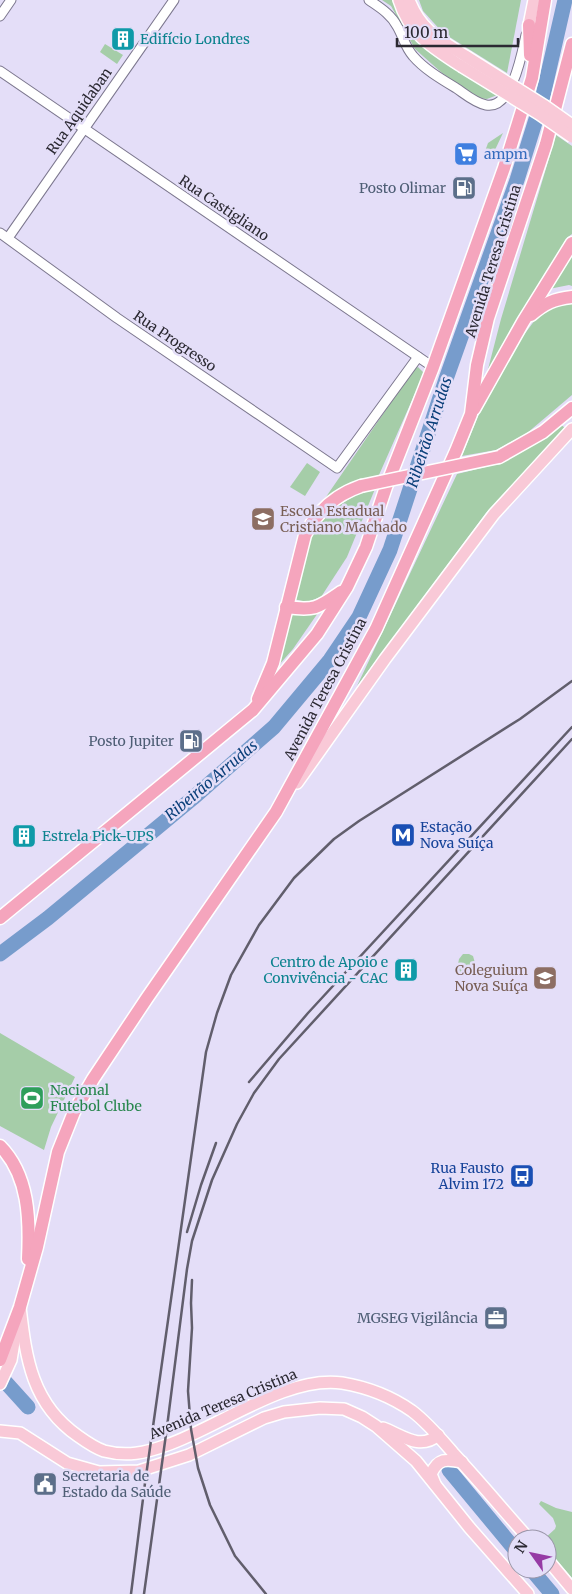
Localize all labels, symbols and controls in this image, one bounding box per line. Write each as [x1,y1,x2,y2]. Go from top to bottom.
scale bar [397,15,518,47]
text: 100 m [404,23,448,42]
building icon: Edifício Londres [110,26,136,52]
place label: Edifício Londres [140,30,250,48]
street label: Rua Aquidaban [42,64,116,158]
supermarket icon: ampm [453,141,479,167]
place label: ampm [484,145,528,163]
street label: Rua Castigliano [175,171,273,245]
fuel station icon: Posto Olimar [451,175,477,201]
place label: Posto Olimar [359,179,446,197]
street label: Avenida Teresa Cristina [461,182,525,341]
street label: Rua Progresso [130,307,220,375]
water label: Ribeirão Arrudas [402,374,456,490]
place label: Escola Estadual Cristiano Machado [280,502,407,536]
school or university icon: Escola Estadual Cristiano Machado [250,506,276,532]
street label: Avenida Teresa Cristina [279,614,370,764]
fuel station icon: Posto Jupiter [178,728,204,754]
place label: Posto Jupiter [89,732,174,750]
water label: Ribeirão Arrudas [161,736,261,824]
place label: Estação Nova Suíça [420,818,494,852]
metro station icon: Estação Nova Suíça [390,822,416,848]
building icon: Estrela Pick-UPS [11,823,37,849]
place label: Estrela Pick-UPS [42,827,154,845]
place label: Centro de Apoio e Convivência - CAC [263,953,388,987]
building icon: Centro de Apoio e Convivência - CAC [393,957,419,983]
place label: Coleguium Nova Suíça [455,961,528,995]
school or university icon: Coleguium Nova Suíça [532,965,558,991]
place label: Nacional Futebol Clube [50,1081,142,1115]
sports icon: Nacional Futebol Clube [19,1085,45,1111]
place label: Rua Fausto Alvim 172 [431,1159,504,1193]
bus stop icon: Rua Fausto Alvim 172 [509,1163,535,1189]
office icon: MGSEG Vigilância [483,1305,509,1331]
place label: MGSEG Vigilância [357,1309,478,1327]
street label: Avenida Teresa Cristina [145,1365,300,1444]
place label: Secretaria de Estado da Saúde [62,1467,171,1501]
public building icon: Secretaria de Estado da Saúde [32,1471,58,1497]
north arrow [507,1529,557,1579]
text: N [511,1537,532,1556]

